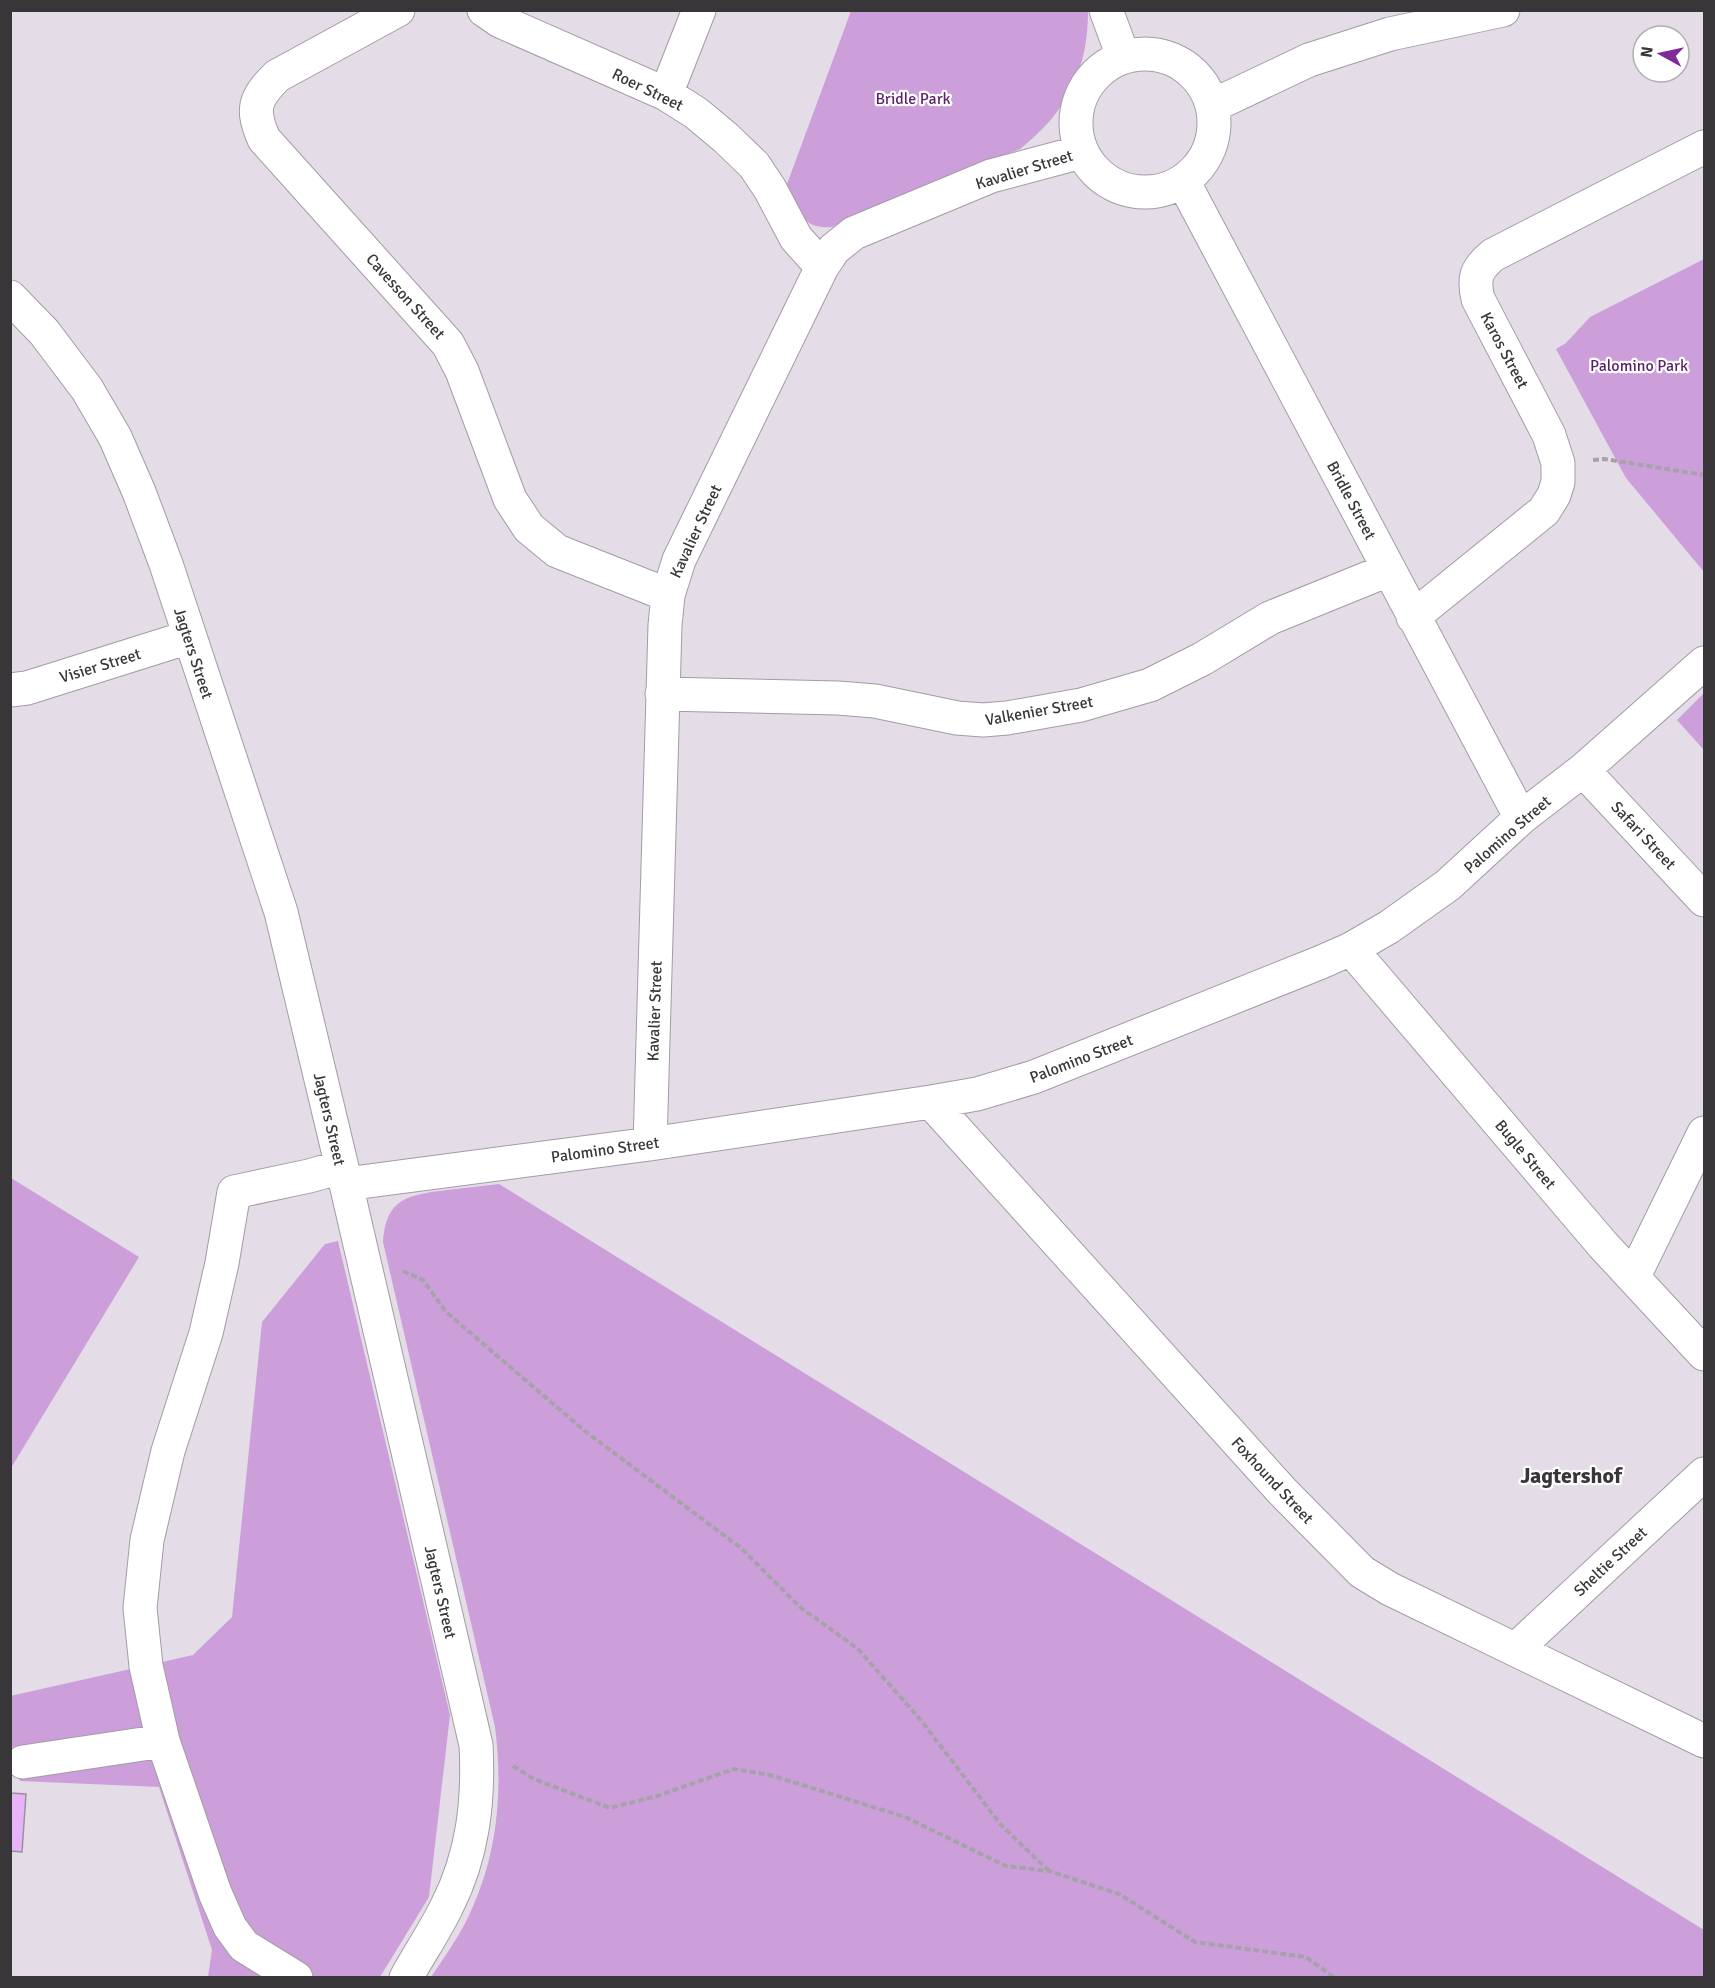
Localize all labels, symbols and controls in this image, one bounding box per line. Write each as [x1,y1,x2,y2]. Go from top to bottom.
north arrow [1631,24,1691,84]
text: N [1636,45,1658,59]
street label: Roer Street [609,64,687,116]
park label: Bridle Park [875,89,951,109]
street label: Kavalier Street [973,146,1076,194]
street label: Cavesson Street [361,250,449,344]
street label: Karos Street [1476,309,1533,392]
park label: Palomino Park [1590,356,1688,376]
street label: Bridle Street [1322,458,1380,544]
street label: Kavalier Street [666,481,726,581]
street label: Jagters Street [169,605,217,702]
street label: Visier Street [57,644,144,688]
street label: Valkenier Street [984,692,1095,730]
street label: Palomino Street [1460,791,1556,878]
street label: Safari Street [1607,797,1680,874]
street label: Kavalier Street [643,960,667,1062]
street label: Palomino Street [1027,1030,1136,1088]
street label: Jagters Street [309,1071,350,1168]
street label: Bugle Street [1490,1116,1560,1194]
street label: Palomino Street [550,1132,661,1167]
street label: Foxhound Street [1227,1433,1318,1529]
district label: Jagtershof [1520,1462,1623,1489]
street label: Sheltie Street [1570,1522,1652,1601]
street label: Jagters Street [420,1544,461,1641]

